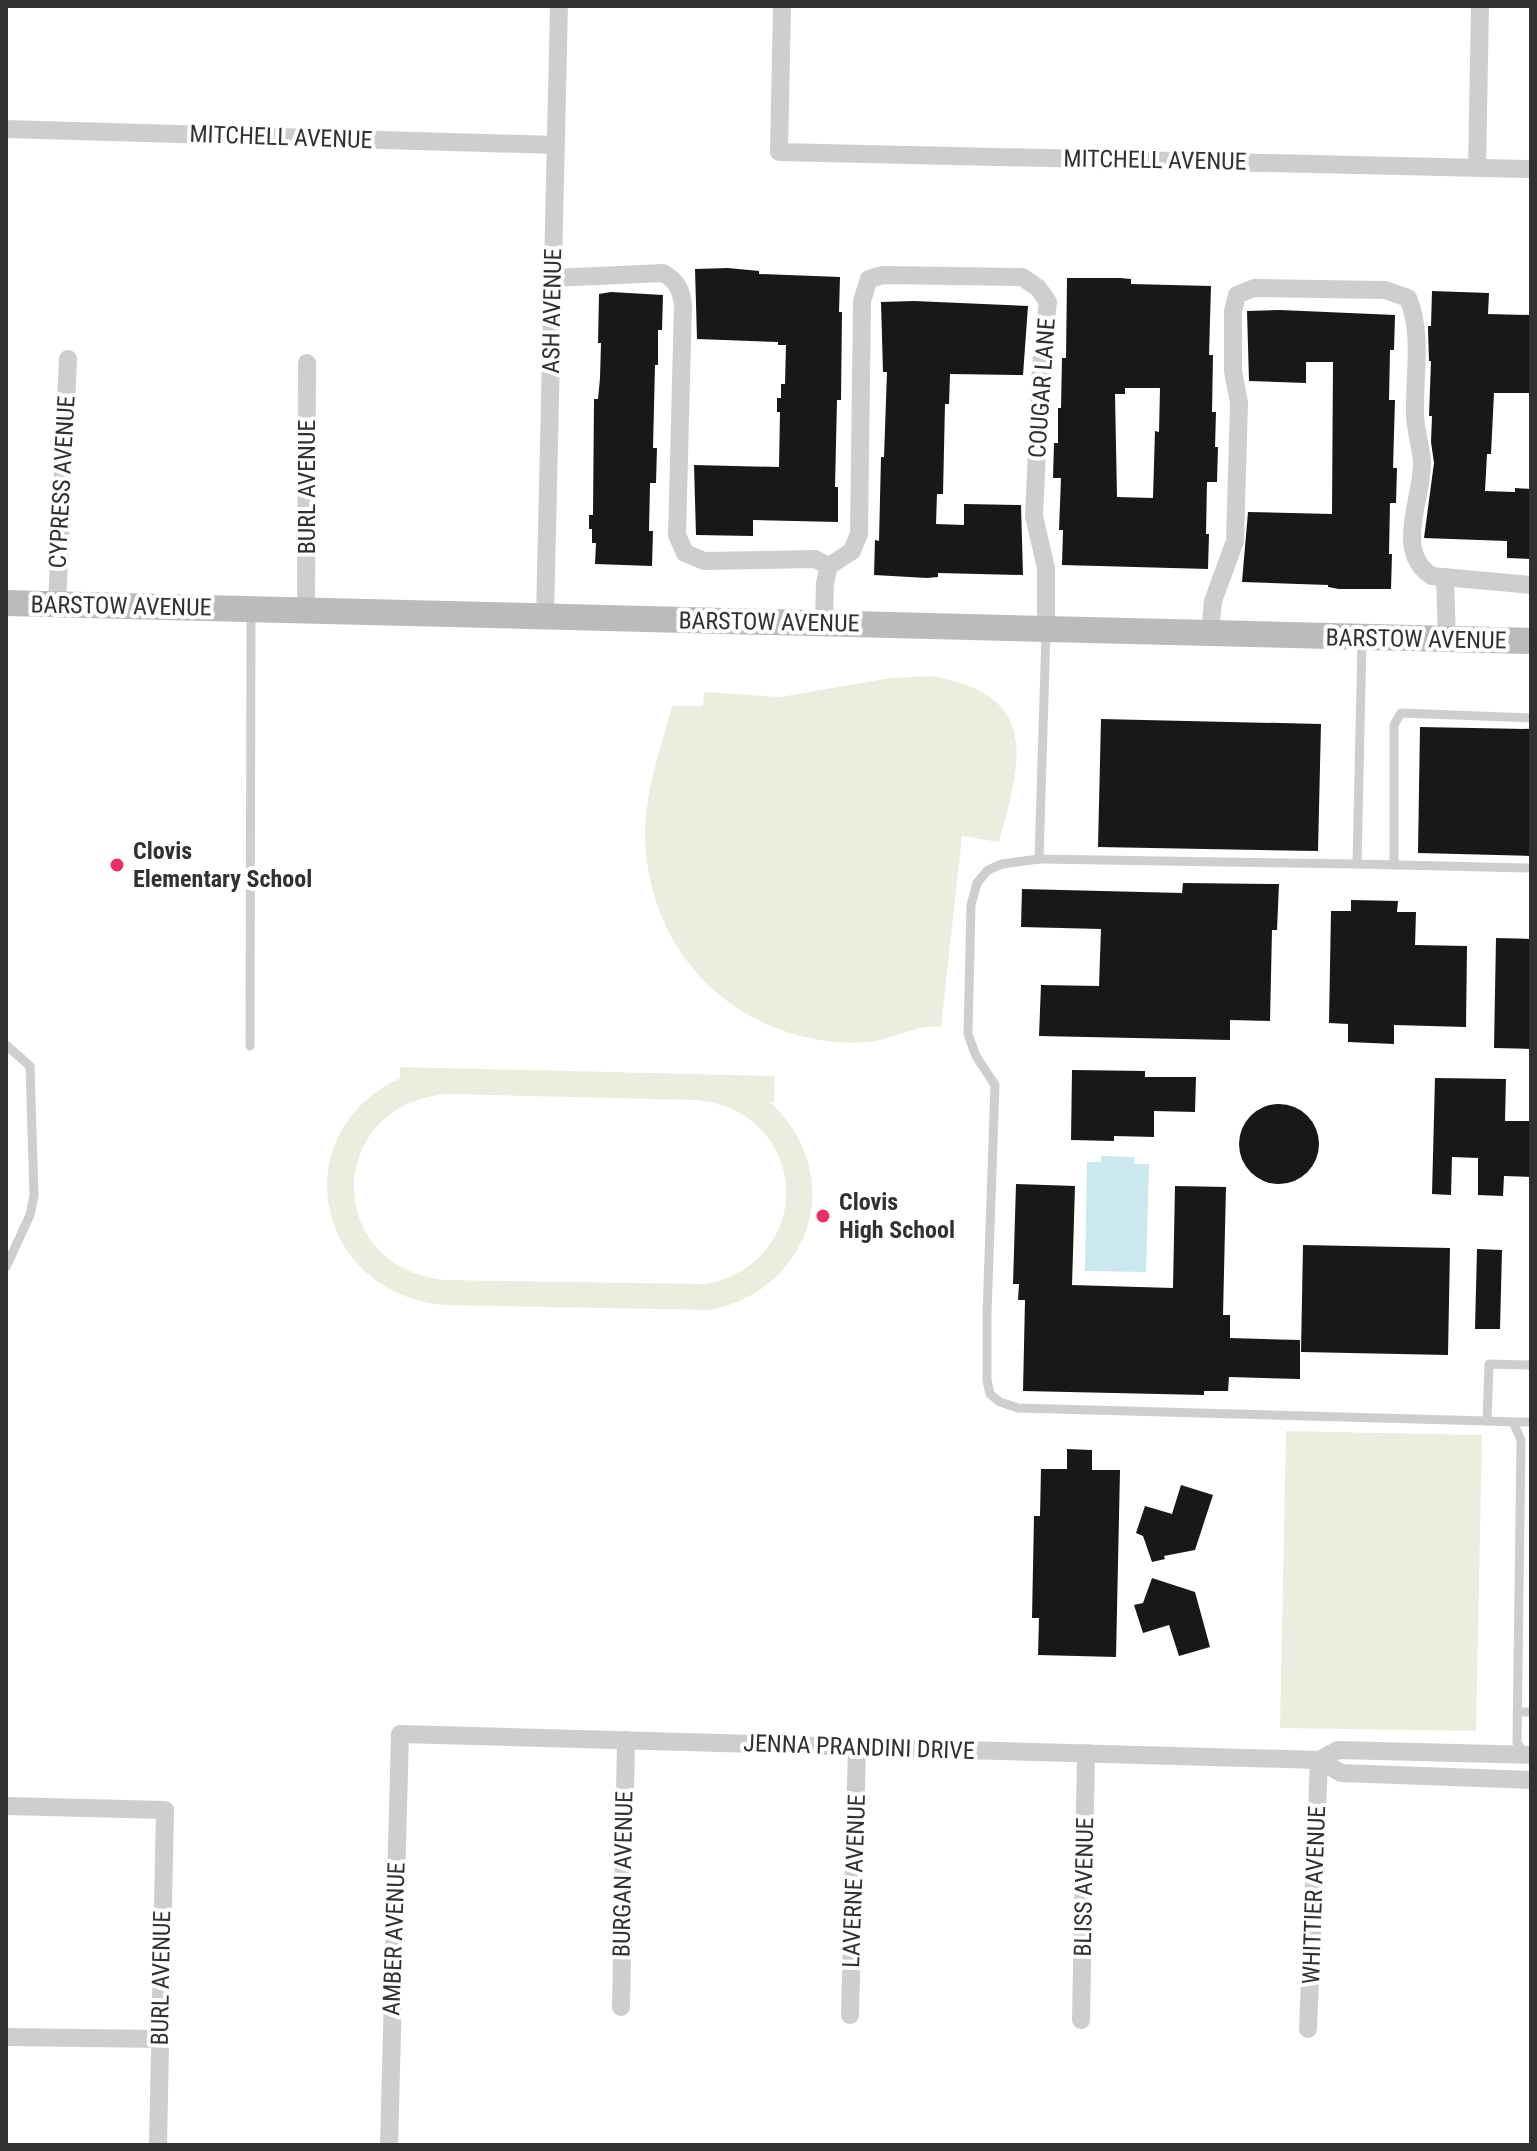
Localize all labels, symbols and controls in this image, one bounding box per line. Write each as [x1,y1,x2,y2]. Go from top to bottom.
street label: MITCHELL AVENUE [189,120,373,154]
street label: MITCHELL AVENUE [1063,144,1247,176]
street label: ASH AVENUE [537,248,567,374]
street label: COUGAR LANE [1023,317,1061,459]
street label: CYPRESS AVENUE [43,395,81,569]
street label: BURL AVENUE [293,420,321,554]
street label: BARSTOW AVENUE [30,590,212,622]
street label: BARSTOW AVENUE [678,606,860,638]
street label: BARSTOW AVENUE [1325,623,1507,655]
place label: Clovis Elementary School [133,837,312,893]
marker: Clovis Elementary School [108,856,126,874]
place label: Clovis High School [839,1188,955,1244]
marker: Clovis High School [814,1207,832,1225]
street label: JENNA PRANDINI DRIVE [743,1729,975,1765]
street label: BURGAN AVENUE [608,1791,638,1957]
street label: LAVERNE AVENUE [837,1794,871,1968]
street label: WHITTIER AVENUE [1297,1805,1331,1985]
street label: BLISS AVENUE [1069,1817,1099,1957]
street label: AMBER AVENUE [377,1862,411,2016]
street label: BURL AVENUE [146,1910,176,2046]

